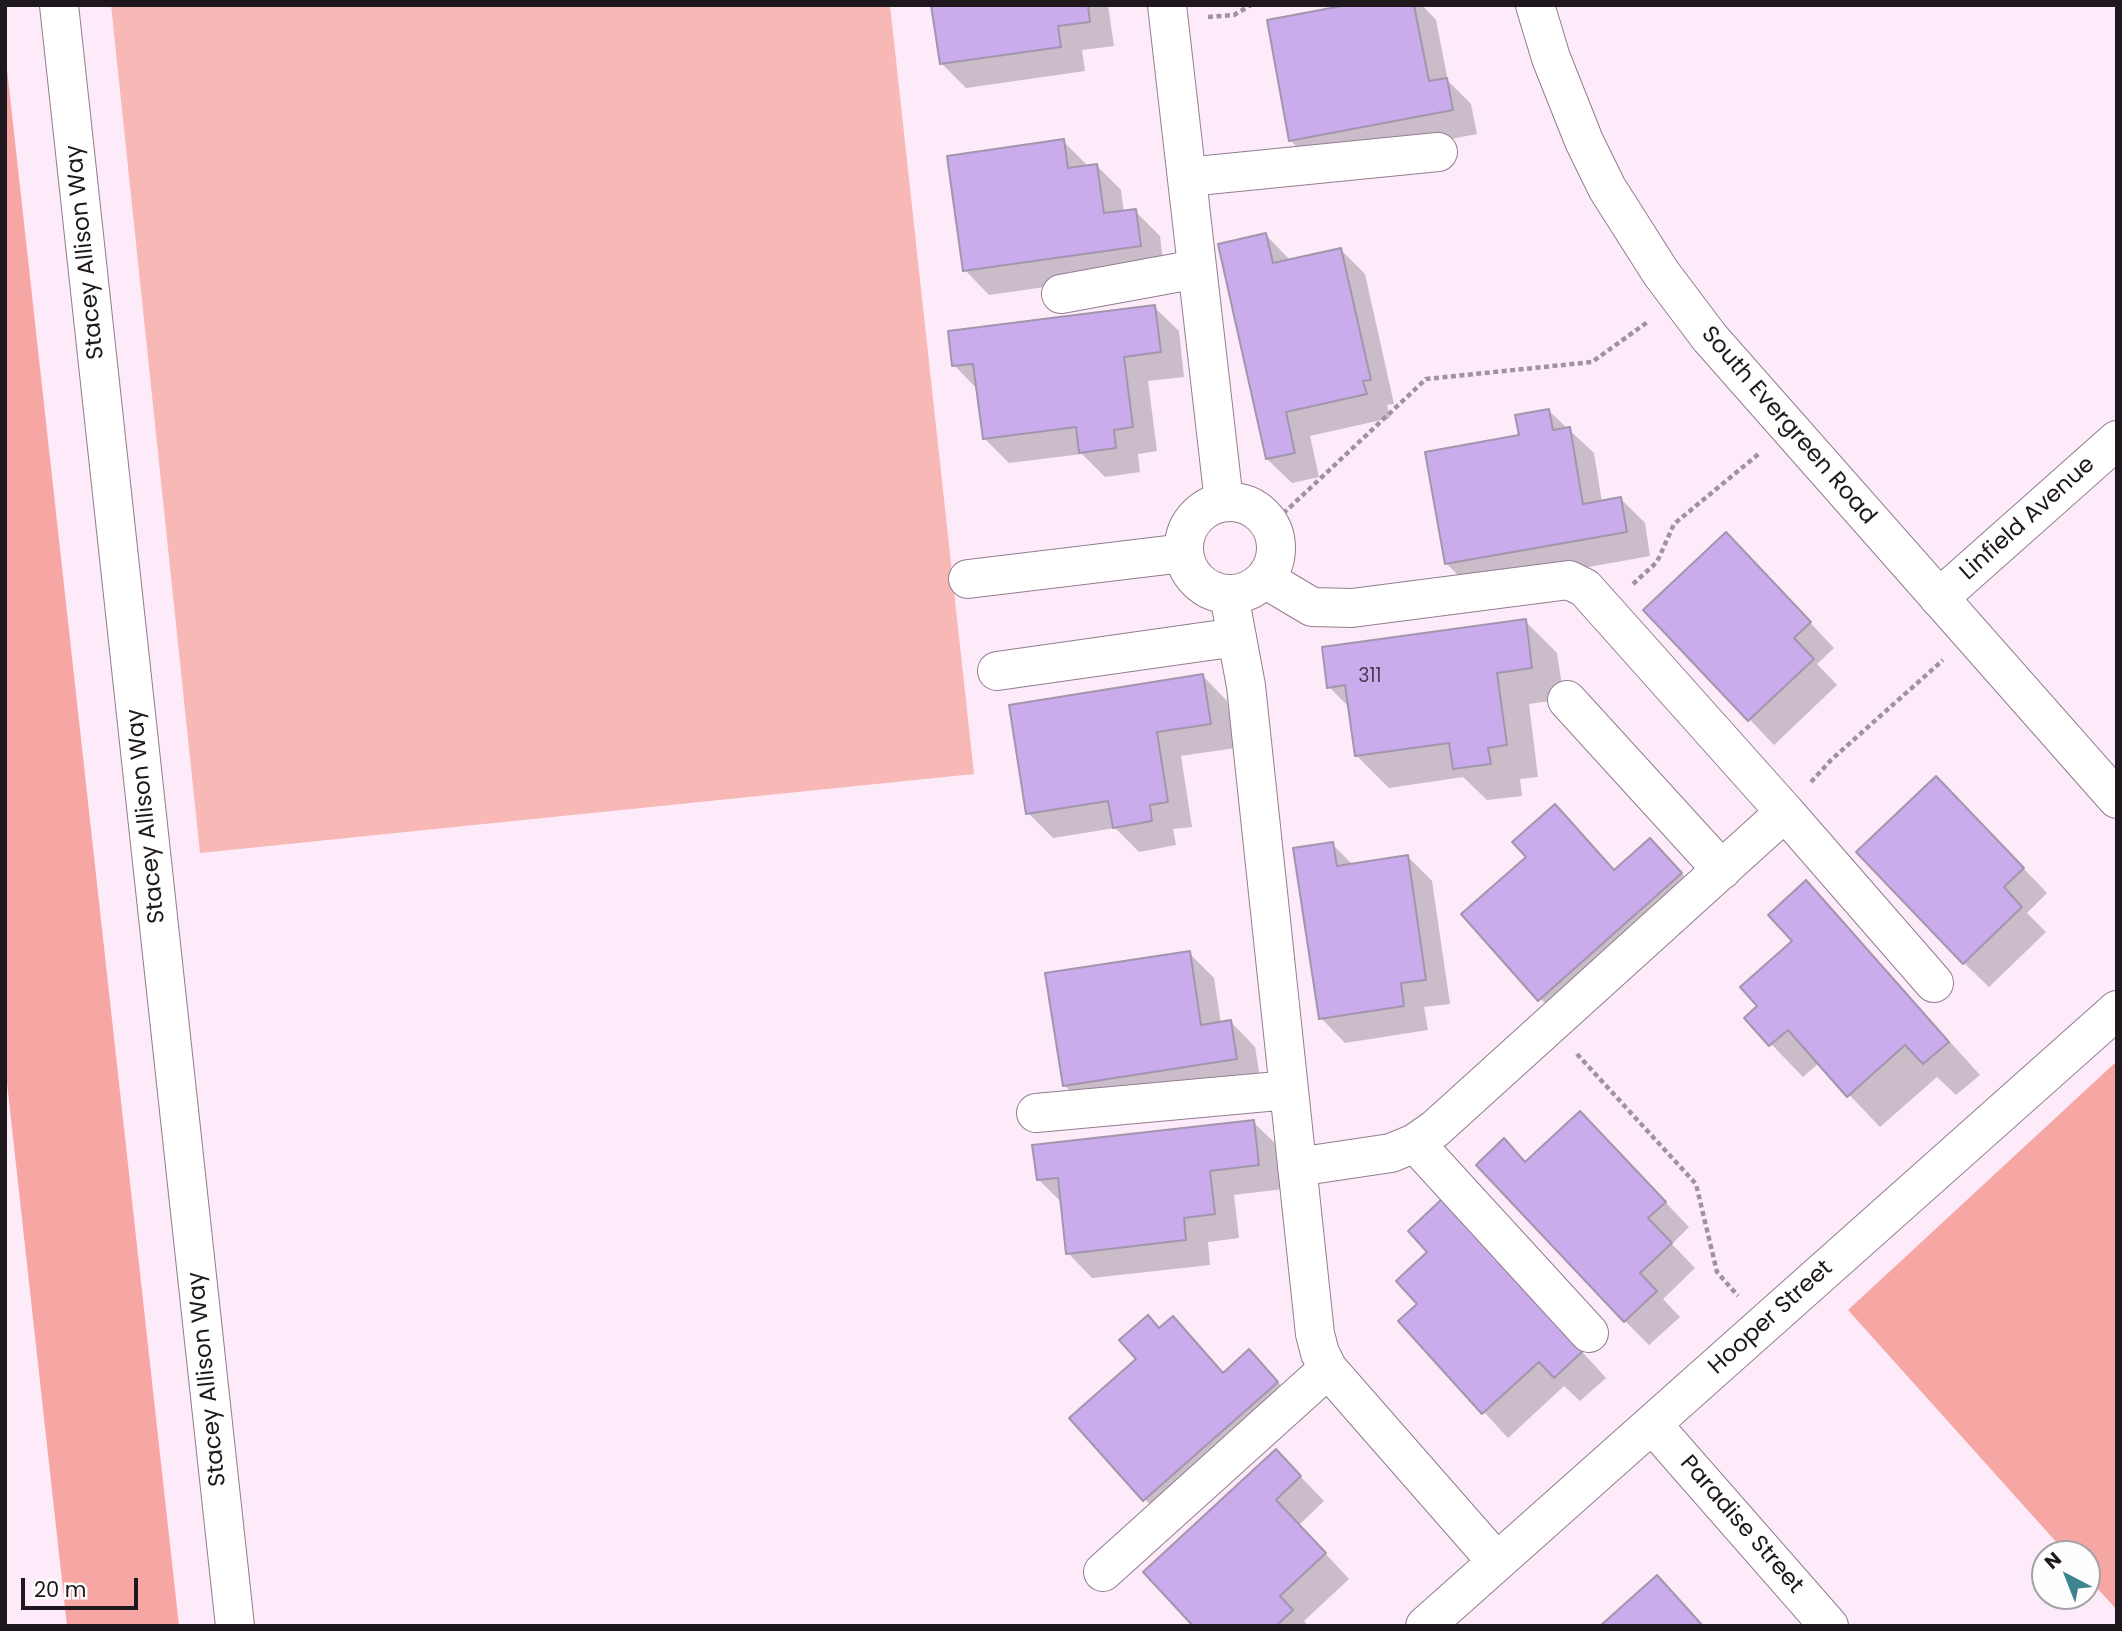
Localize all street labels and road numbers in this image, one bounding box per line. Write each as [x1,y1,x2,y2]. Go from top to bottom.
street label: Stacey Allison Way [61,143,111,361]
street label: South Evergreen Road [1695,321,1881,531]
street label: Linfield Avenue [1955,451,2101,587]
street label: Stacey Allison Way [122,707,172,925]
street label: Hooper Street [1703,1255,1839,1381]
street label: Stacey Allison Way [183,1270,233,1488]
street label: Paradise Street [1674,1450,1808,1600]

